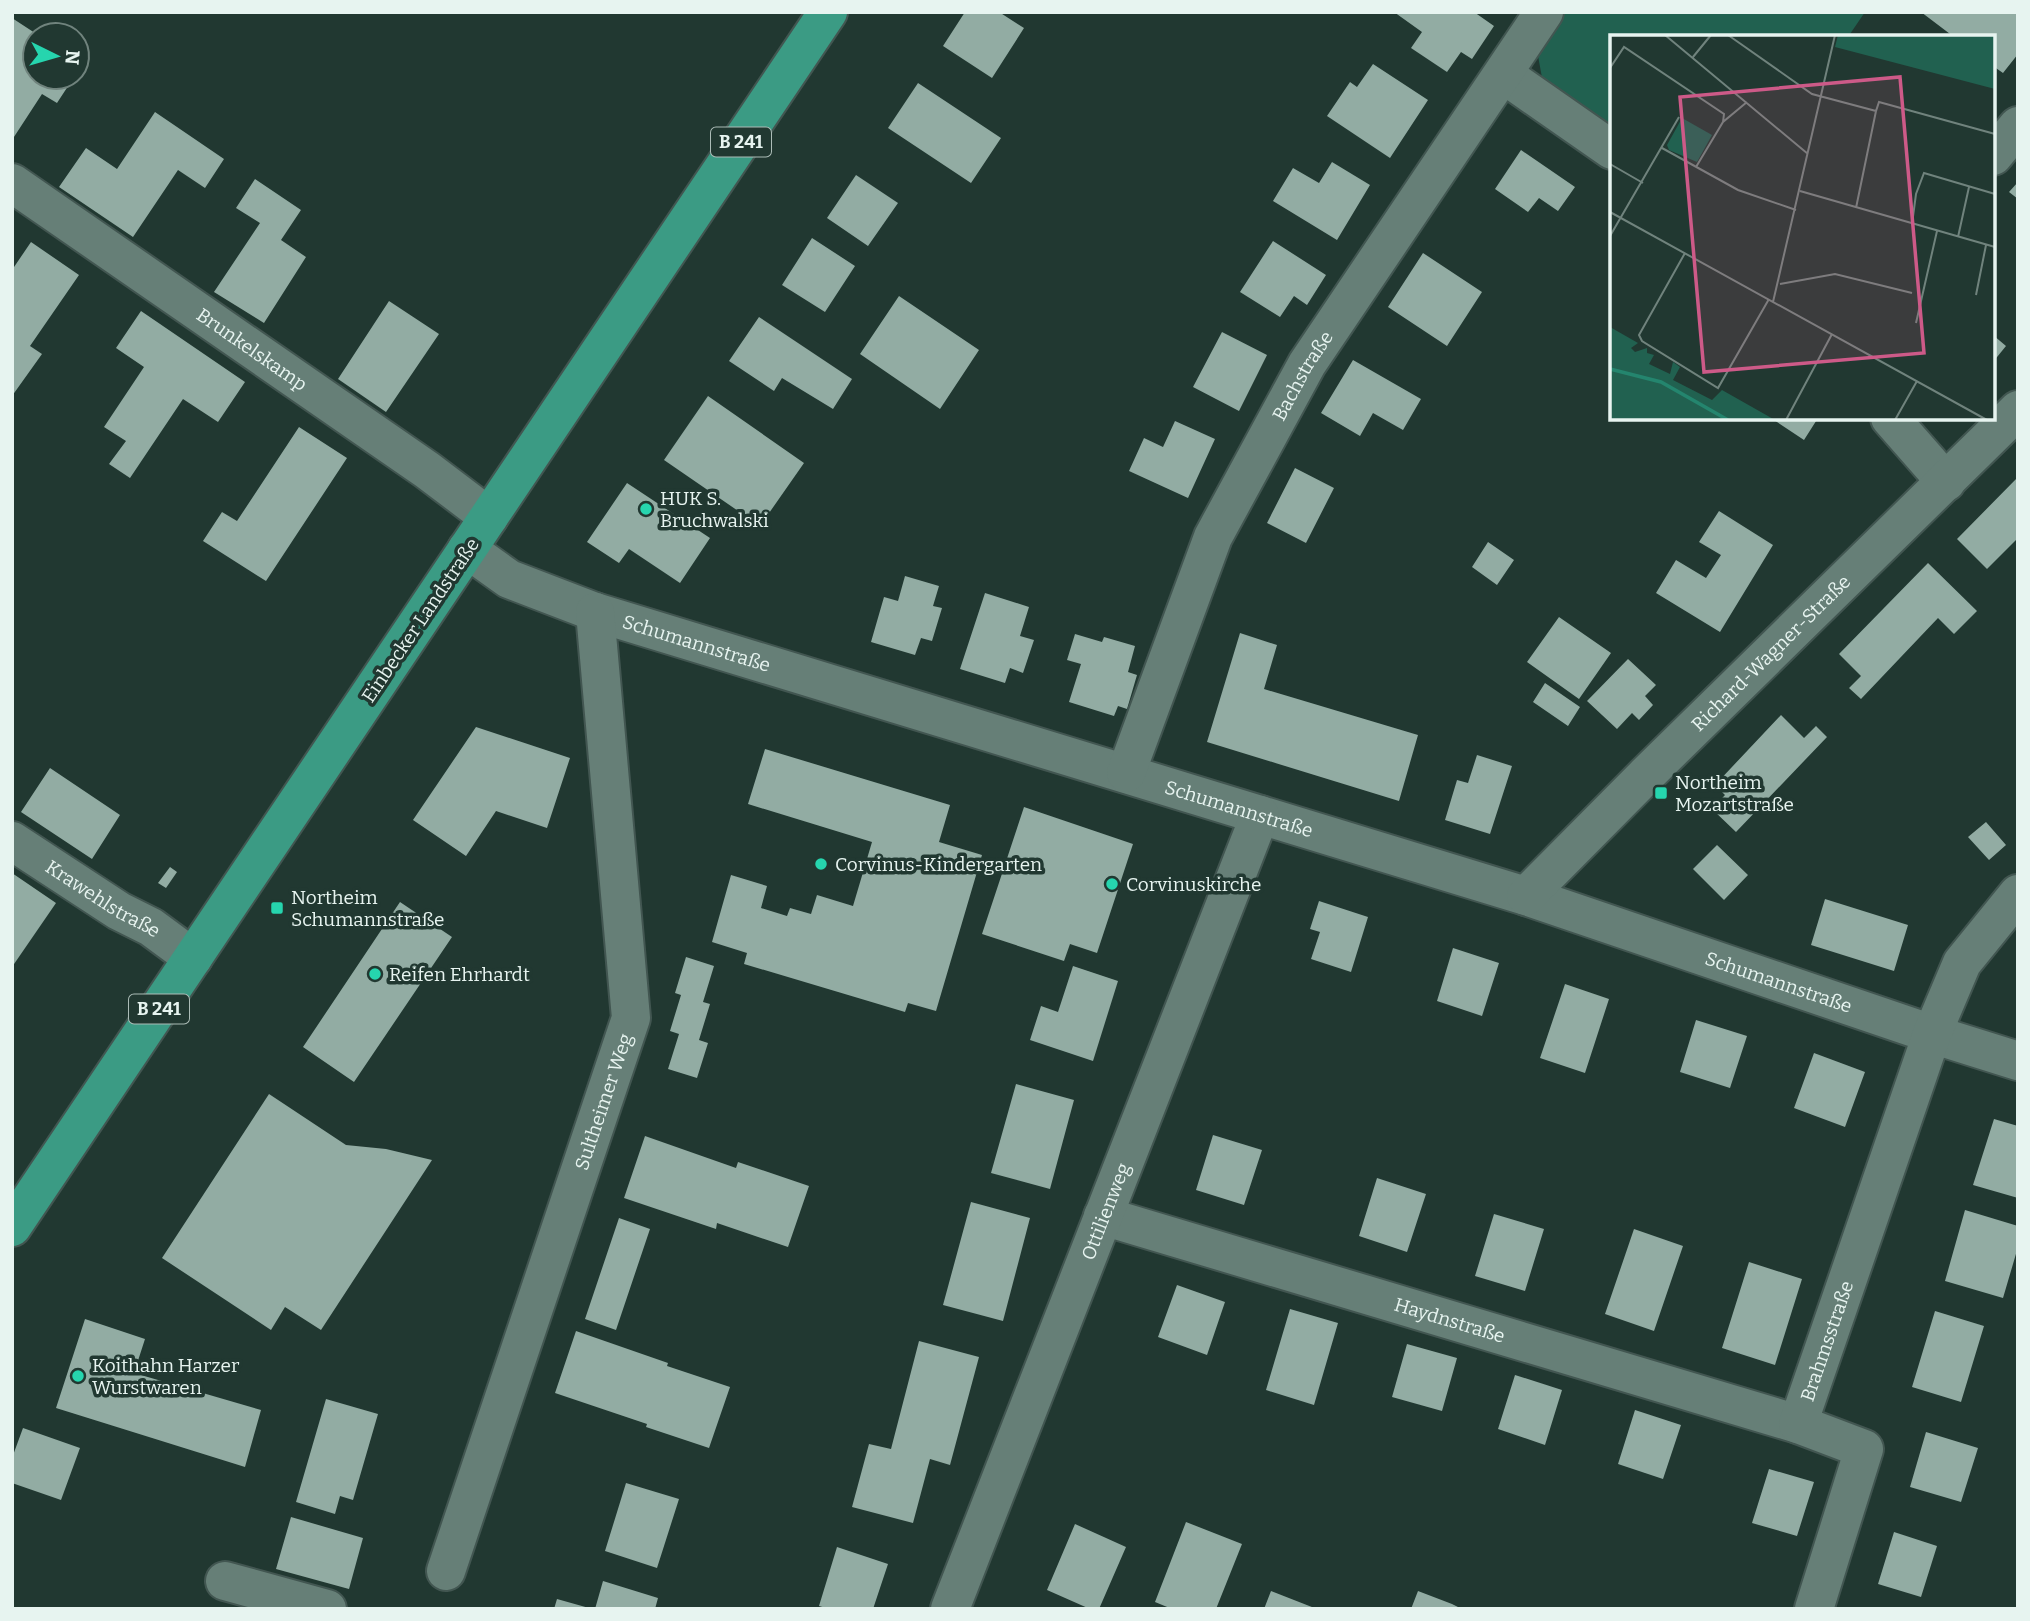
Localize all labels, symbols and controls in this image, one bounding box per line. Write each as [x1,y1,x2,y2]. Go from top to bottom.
north arrow [21,21,91,91]
inset map [1610,35,1995,420]
text: N [60,49,85,66]
road number: B 241 [711,127,771,156]
street label: Brunkelskamp [192,303,312,396]
street label: Bachstraße [1267,327,1338,425]
place label: HUK S. Bruchwalski [660,487,769,532]
marker: HUK S. Bruchwalski [638,501,654,517]
street label: Einbecker Landstraße [357,534,484,707]
street label: Richard-Wagner-Straße [1687,570,1855,736]
street label: Schumannstraße [620,610,773,677]
place label: Northeim Mozartstraße [1675,771,1794,816]
street label: Schumannstraße [1162,776,1316,842]
marker: Northeim Mozartstraße [1653,785,1669,801]
place label: Corvinus-Kindergarten [835,853,1042,876]
street label: Krawehlstraße [41,855,165,942]
marker: Corvinus-Kindergarten [813,856,829,872]
place label: Corvinuskirche [1126,873,1261,896]
marker: Corvinuskirche [1104,876,1120,892]
place label: Northeim Schumannstraße [291,886,444,931]
marker: Northeim Schumannstraße [269,900,285,916]
street label: Schumannstraße [1702,947,1855,1018]
place label: Reifen Ehrhardt [389,963,530,986]
marker: Reifen Ehrhardt [367,966,383,982]
road number: B 241 [129,994,189,1024]
street label: Sultheimer Weg [570,1030,637,1173]
street label: Ottilienweg [1076,1159,1135,1263]
street label: Brahmsstraße [1796,1278,1858,1404]
street label: Haydnstraße [1392,1293,1508,1348]
place label: Koithahn Harzer Wurstwaren [92,1354,240,1399]
marker: Koithahn Harzer Wurstwaren [70,1368,86,1384]

